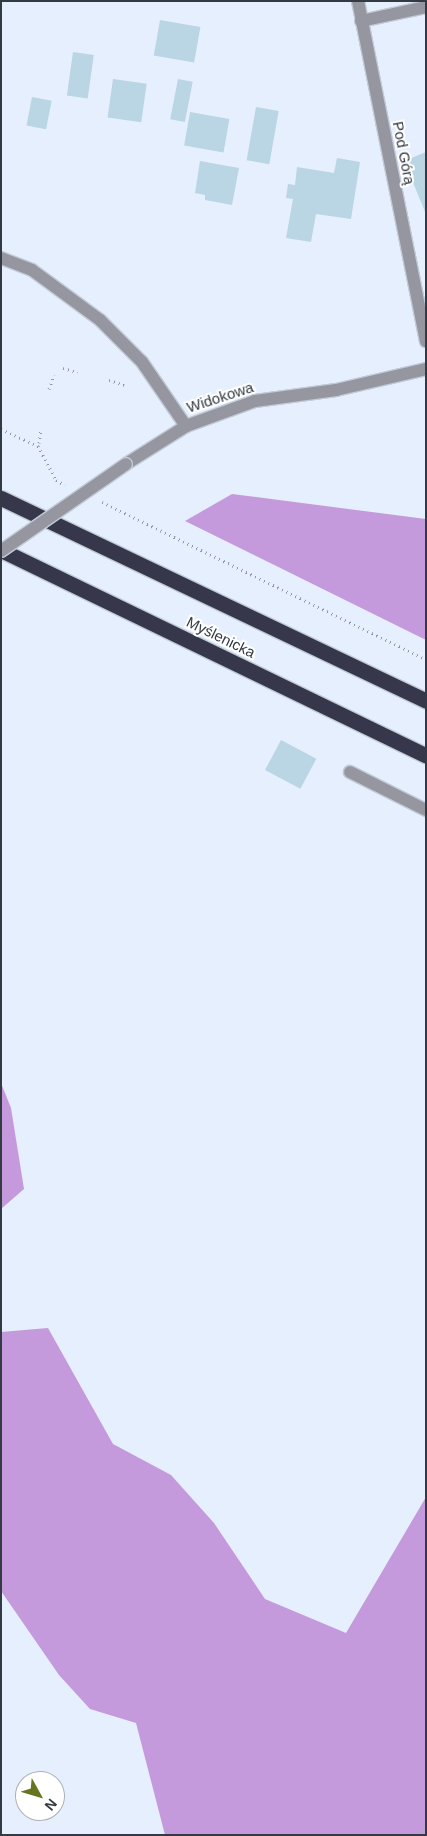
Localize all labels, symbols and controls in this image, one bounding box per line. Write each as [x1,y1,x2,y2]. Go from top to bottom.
street label: Pod Górą [389,120,419,186]
street label: Widokowa [184,378,256,416]
street label: Myślenicka [184,613,258,661]
north arrow [15,1771,65,1821]
text: N [41,1796,60,1814]

